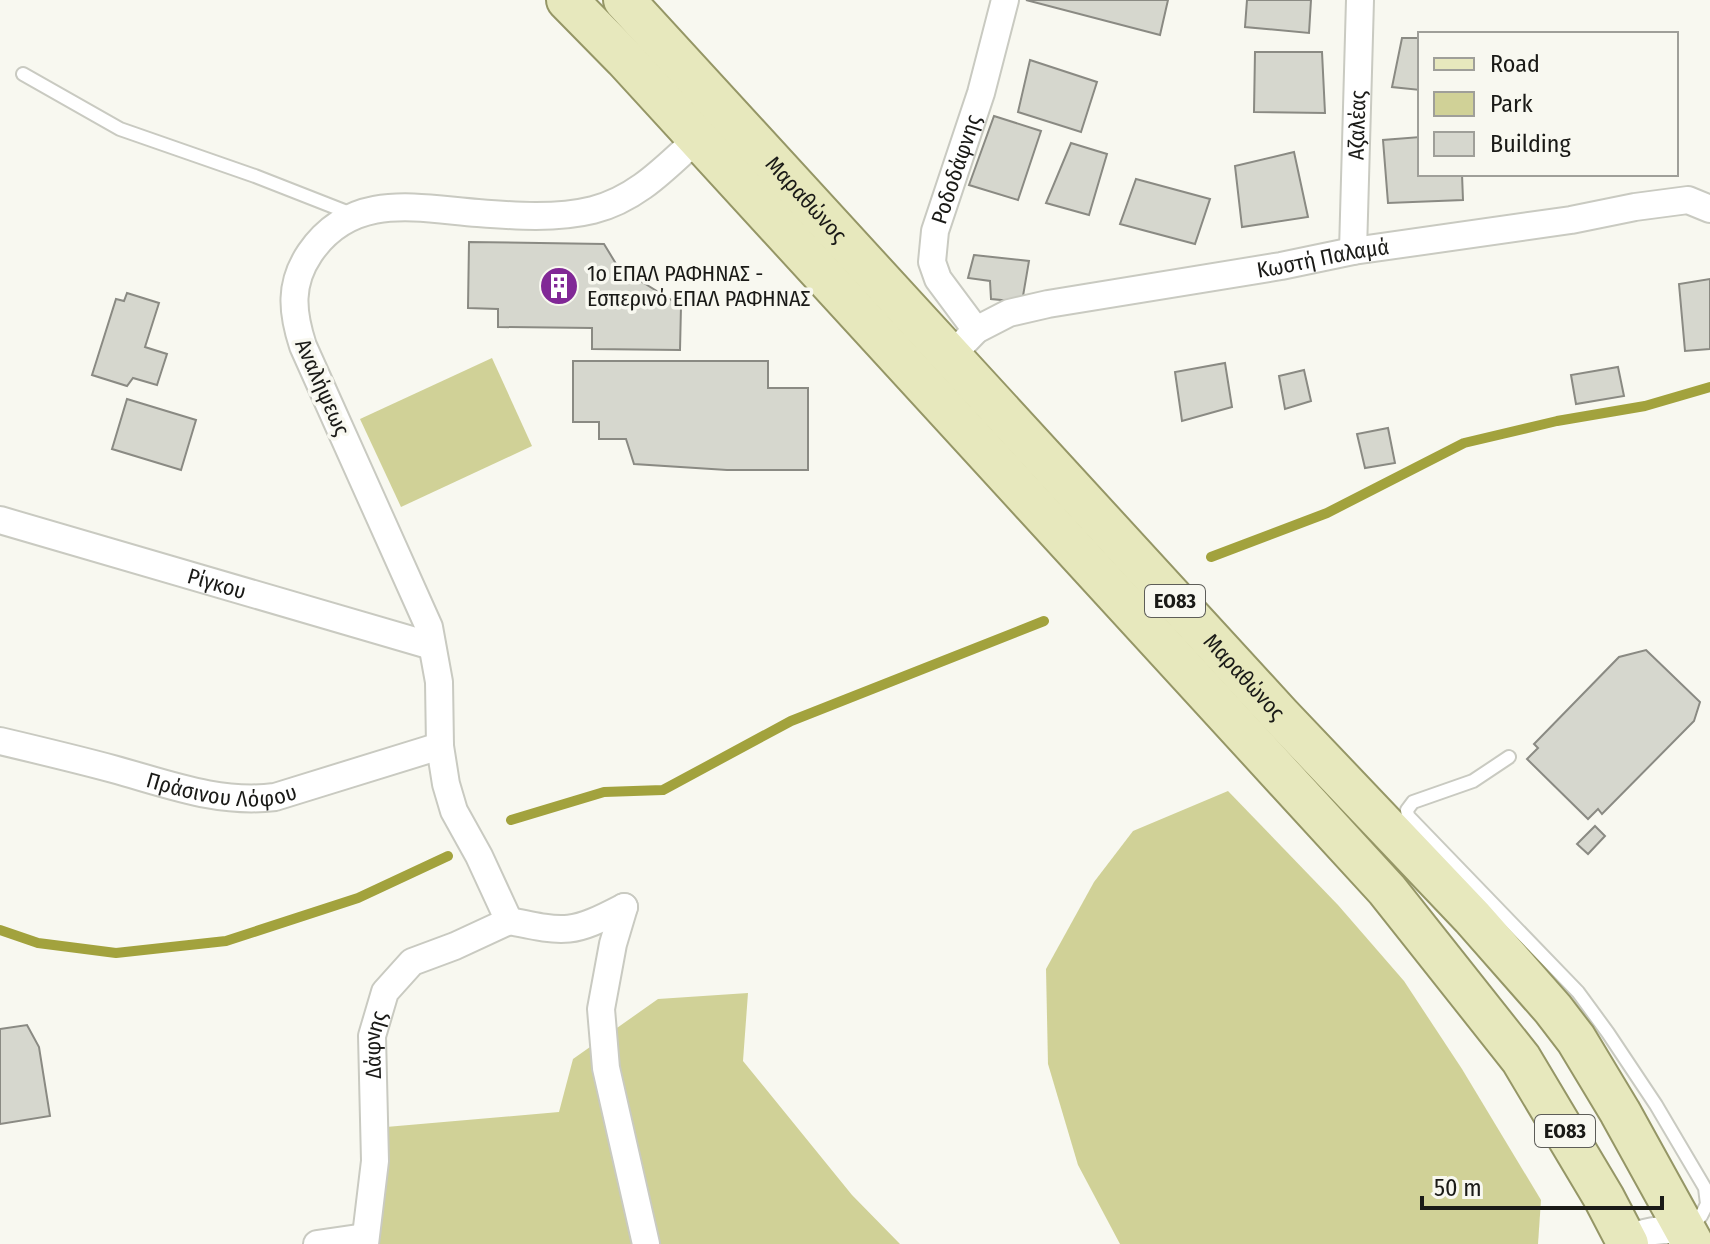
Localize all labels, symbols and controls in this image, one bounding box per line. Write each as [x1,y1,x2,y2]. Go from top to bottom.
legend [1418,32,1678,176]
text: Road [1490,50,1540,78]
street label: Αζαλέας [1343,90,1371,160]
text: Park [1490,90,1533,118]
street label: Ροδοδάφνης [925,111,987,227]
text: Building [1490,130,1572,158]
street label: Μαραθώνος [760,150,853,248]
street label: Κωστή Παλαμά [1255,233,1391,284]
place label: 1ο ΕΠΑΛ ΡΑΦΗΝΑΣ - Εσπερινό ΕΠΑΛ ΡΑΦΗΝΑΣ [587,260,811,312]
building icon: 1ο ΕΠΑΛ ΡΑΦΗΝΑΣ - Εσπερινό ΕΠΑΛ ΡΑΦΗΝΑΣ [538,265,580,307]
street label: Αναλήψεως [289,335,356,440]
street label: Ρίγκου [184,562,249,605]
road number: ΕΟ83 [1145,585,1205,617]
street label: Μαραθώνος [1198,628,1291,726]
street label: Πράσινου Λόφου [143,766,300,812]
street label: Δάφνης [359,1008,393,1079]
road number: ΕΟ83 [1535,1115,1595,1147]
scale bar [1422,1160,1662,1210]
text: 50 m [1434,1174,1482,1202]

